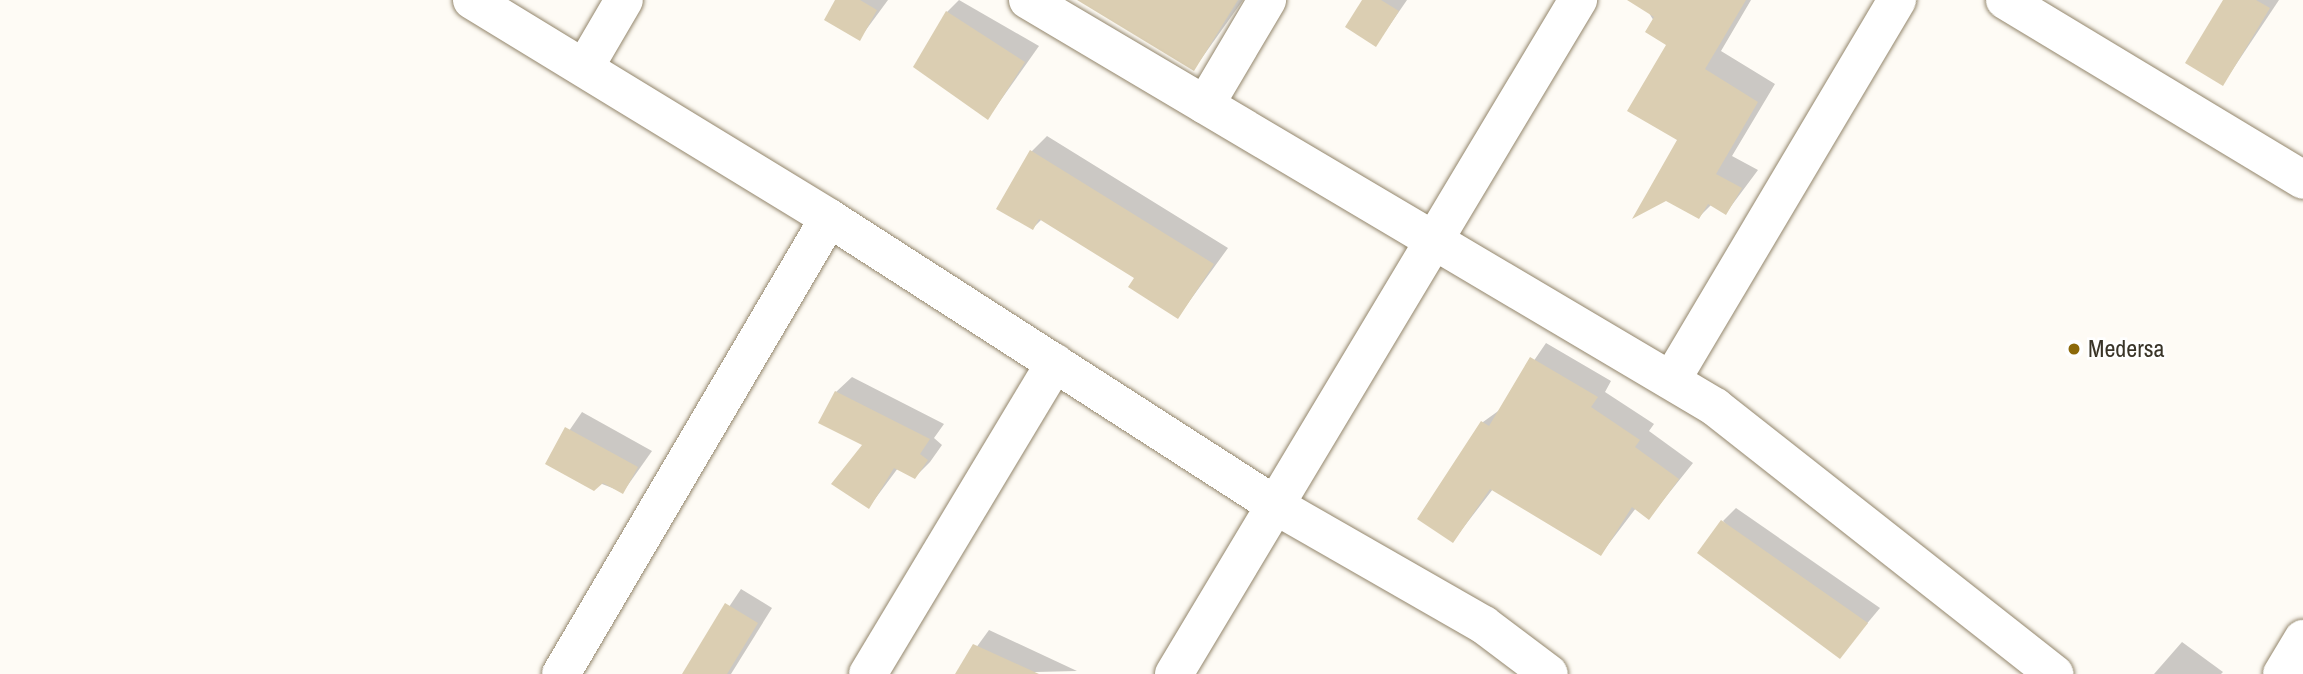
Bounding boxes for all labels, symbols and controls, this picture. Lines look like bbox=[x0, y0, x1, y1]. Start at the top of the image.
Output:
place label: Medersa bbox=[2088, 335, 2165, 363]
marker: Medersa bbox=[2066, 341, 2082, 357]

